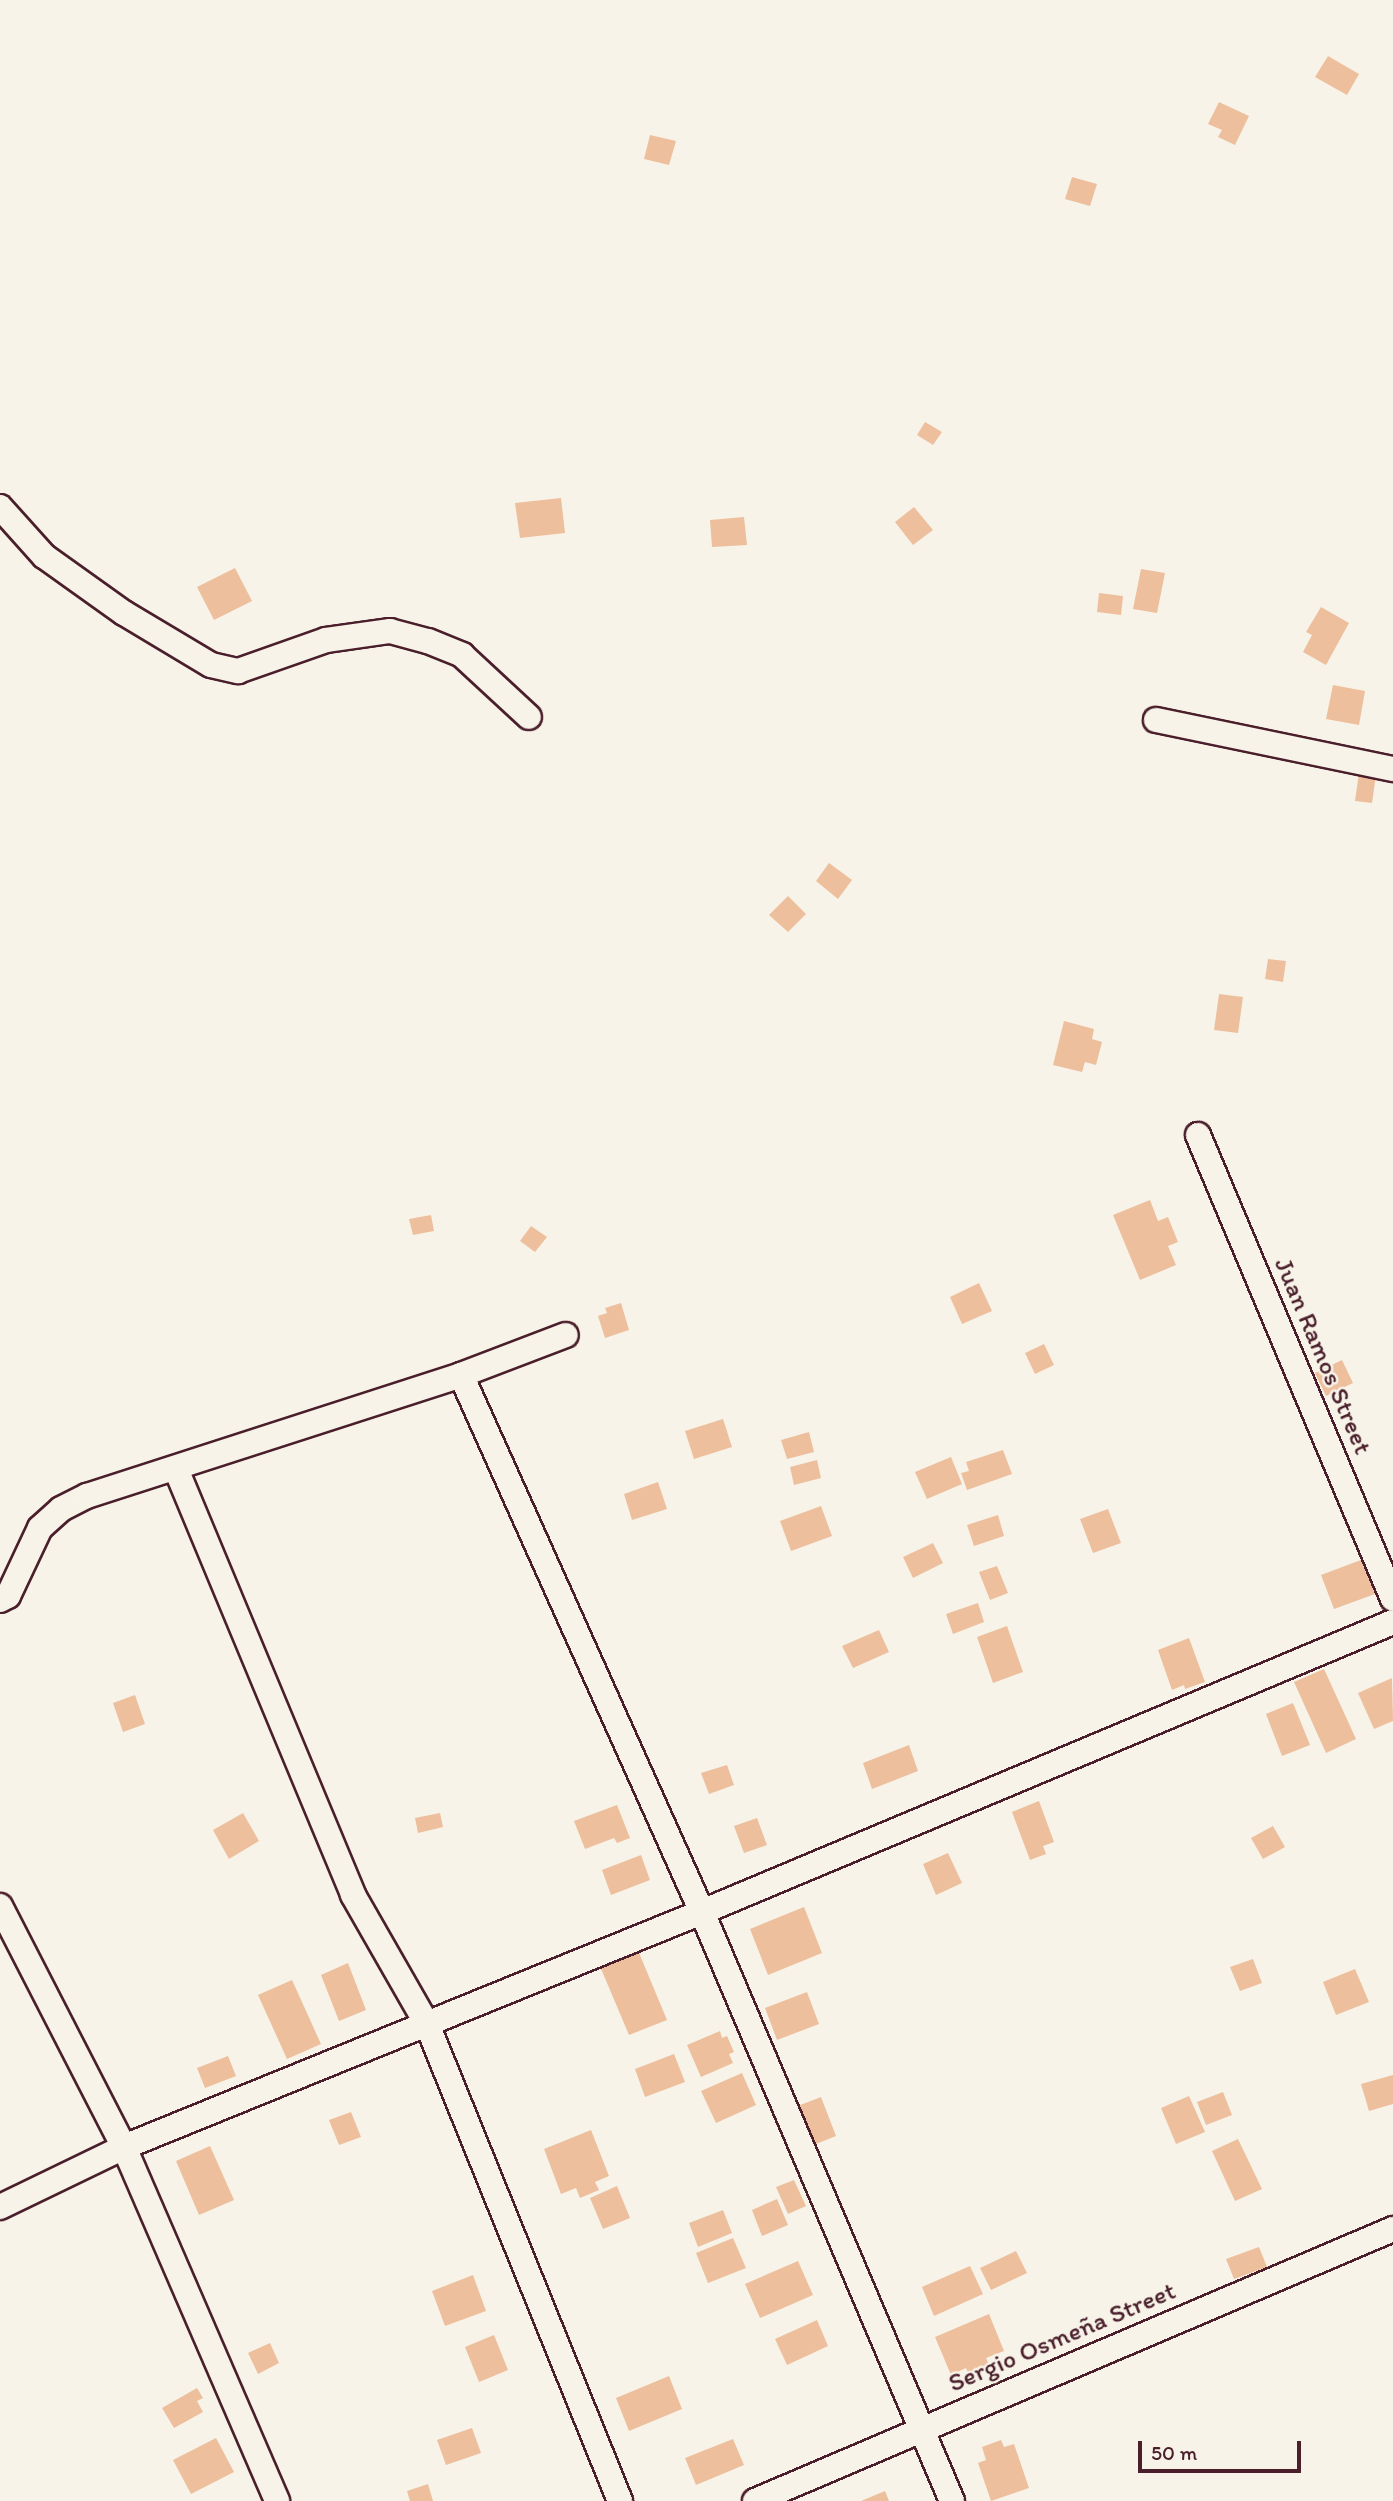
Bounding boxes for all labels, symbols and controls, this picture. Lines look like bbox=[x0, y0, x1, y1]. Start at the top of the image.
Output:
street label: Juan Ramos Street bbox=[1267, 1253, 1379, 1459]
street label: Sergio Osmeña Street bbox=[944, 2275, 1180, 2399]
scale bar bbox=[1141, 2428, 1304, 2472]
text: 50 m bbox=[1151, 2440, 1197, 2465]

